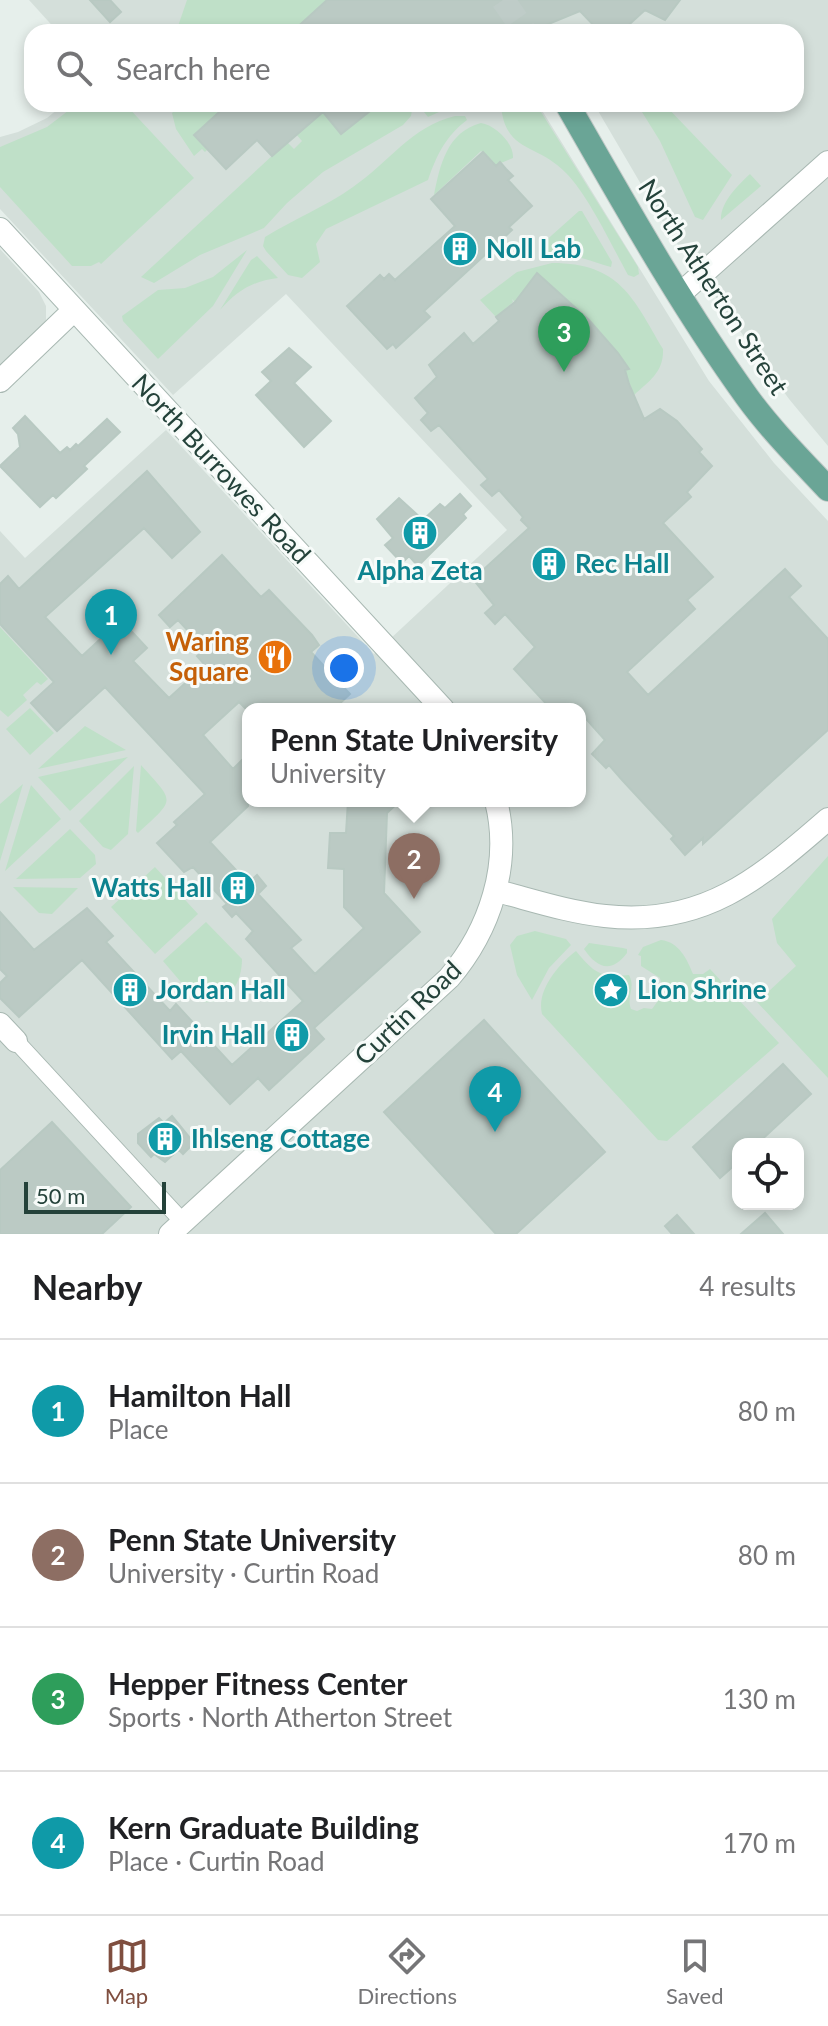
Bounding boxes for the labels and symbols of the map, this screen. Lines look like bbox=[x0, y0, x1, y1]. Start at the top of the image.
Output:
street label: North Atherton Street bbox=[632, 173, 796, 401]
building icon: Noll Lab bbox=[441, 230, 479, 268]
place label: Noll Lab bbox=[486, 232, 581, 264]
pin: 3 bbox=[538, 306, 590, 372]
street label: North Burrowes Road bbox=[126, 367, 318, 570]
building icon: Alpha Zeta bbox=[401, 514, 439, 552]
building icon: Rec Hall bbox=[530, 545, 568, 583]
place label: Rec Hall bbox=[575, 547, 669, 579]
place label: Alpha Zeta bbox=[356, 554, 483, 586]
pin: 1 bbox=[85, 589, 137, 655]
place label: Waring Square bbox=[165, 625, 249, 687]
restaurant icon: Waring Square bbox=[256, 638, 294, 676]
your location bbox=[324, 648, 364, 688]
pin: 2 bbox=[388, 833, 440, 899]
building icon: Watts Hall bbox=[219, 869, 257, 907]
place label: Watts Hall bbox=[91, 871, 212, 903]
street label: Curtin Road bbox=[347, 954, 467, 1071]
building icon: Jordan Hall bbox=[111, 971, 149, 1009]
place icon: Lion Shrine bbox=[592, 971, 630, 1009]
place label: Jordan Hall bbox=[156, 973, 286, 1005]
place label: Lion Shrine bbox=[637, 973, 767, 1005]
building icon: Irvin Hall bbox=[273, 1016, 311, 1054]
place label: Irvin Hall bbox=[162, 1018, 266, 1050]
pin: 4 bbox=[469, 1066, 521, 1132]
building icon: Ihlseng Cottage bbox=[146, 1120, 184, 1158]
place label: Ihlseng Cottage bbox=[191, 1122, 370, 1154]
scale bar bbox=[24, 1178, 166, 1214]

